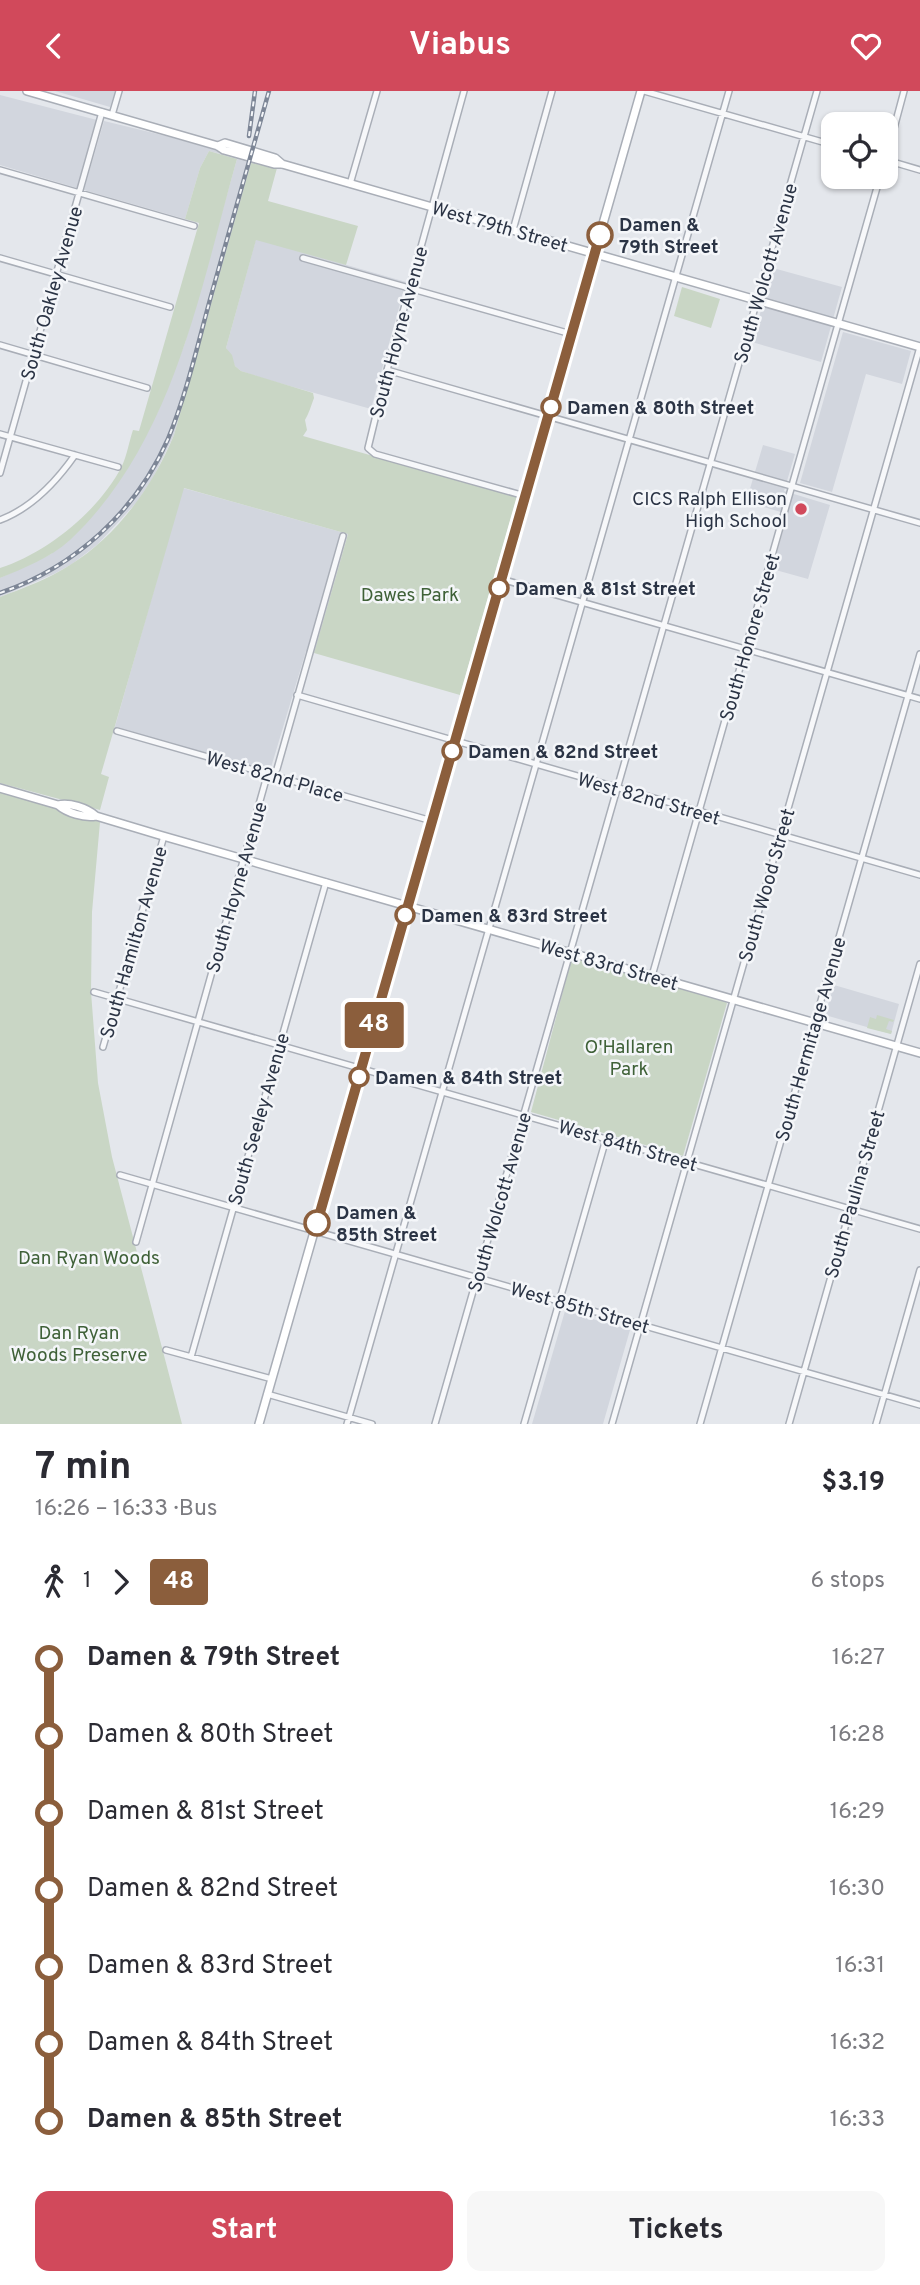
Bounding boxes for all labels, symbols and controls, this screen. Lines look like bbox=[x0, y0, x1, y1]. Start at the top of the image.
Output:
text: Viabus bbox=[409, 26, 511, 66]
icon: back bbox=[35, 27, 73, 65]
icon: heart bbox=[847, 27, 885, 65]
map controls bbox=[821, 112, 898, 189]
button: locate bbox=[821, 112, 898, 189]
street label: South Wolcott Avenue bbox=[730, 181, 804, 366]
street label: West 79th Street bbox=[428, 197, 570, 259]
street label: South Oakley Avenue bbox=[17, 204, 89, 383]
place label: Damen & 79th Street bbox=[619, 214, 718, 260]
marker: Damen & 79th Street bbox=[587, 222, 613, 248]
street label: South Hoyne Avenue bbox=[365, 244, 434, 421]
marker: Damen & 80th Street bbox=[541, 397, 561, 417]
place label: Damen & 80th Street bbox=[567, 397, 754, 421]
place label: CICS Ralph Ellison High School bbox=[632, 488, 787, 534]
marker: CICS Ralph Ellison High School bbox=[793, 501, 809, 517]
street label: South Honore Street bbox=[715, 551, 786, 724]
marker: Damen & 81st Street bbox=[489, 578, 509, 598]
place label: Damen & 81st Street bbox=[515, 578, 696, 602]
park label: Dawes Park bbox=[361, 584, 459, 608]
marker: Damen & 82nd Street bbox=[442, 741, 462, 761]
place label: Damen & 82nd Street bbox=[468, 741, 658, 765]
street label: West 82nd Place bbox=[203, 747, 346, 809]
street label: West 82nd Street bbox=[574, 768, 723, 832]
street label: South Hoyne Avenue bbox=[202, 799, 274, 976]
street label: South Wood Street bbox=[735, 806, 801, 965]
street label: South Hamilton Avenue bbox=[96, 844, 174, 1041]
marker: Damen & 83rd Street bbox=[395, 905, 415, 925]
place label: Damen & 83rd Street bbox=[421, 905, 607, 929]
street label: West 83rd Street bbox=[536, 935, 681, 997]
street label: South Hermitage Avenue bbox=[771, 935, 853, 1145]
line badge: 48 bbox=[342, 1002, 406, 1048]
text: 48 bbox=[359, 1010, 389, 1040]
street label: South Seeley Avenue bbox=[224, 1031, 296, 1209]
park label: O'Hallaren Park bbox=[585, 1036, 673, 1082]
marker: Damen & 84th Street bbox=[349, 1067, 369, 1087]
place label: Damen & 84th Street bbox=[375, 1067, 562, 1091]
street label: South Paulina Street bbox=[820, 1108, 891, 1281]
street label: South Wolcott Avenue bbox=[464, 1110, 538, 1295]
street label: West 84th Street bbox=[555, 1116, 700, 1178]
place label: Damen & 85th Street bbox=[336, 1202, 437, 1248]
marker: Damen & 85th Street bbox=[304, 1210, 330, 1236]
park label: Dan Ryan Woods bbox=[18, 1247, 160, 1271]
street label: West 85th Street bbox=[507, 1278, 652, 1340]
park label: Dan Ryan Woods Preserve bbox=[11, 1322, 147, 1368]
text: 7 min bbox=[35, 1444, 132, 1493]
text: $3.19 bbox=[822, 1467, 885, 1500]
text: 16:26 – 16:33 · Bus bbox=[35, 1495, 218, 1524]
icon: walk bbox=[35, 1563, 73, 1601]
icon: forward bbox=[102, 1563, 140, 1601]
text: 1 bbox=[83, 1567, 92, 1596]
text: 48 bbox=[164, 1567, 194, 1597]
text: 6 stops bbox=[811, 1567, 885, 1596]
text: Damen & 79th Street bbox=[87, 1642, 340, 1675]
text: 16:27 bbox=[832, 1644, 885, 1673]
text: Damen & 80th Street bbox=[87, 1719, 333, 1752]
text: 16:28 bbox=[829, 1721, 885, 1750]
text: Damen & 81st Street bbox=[87, 1796, 324, 1829]
text: 16:29 bbox=[830, 1798, 885, 1827]
text: Damen & 82nd Street bbox=[87, 1873, 338, 1906]
text: 16:30 bbox=[829, 1875, 885, 1904]
text: Damen & 83rd Street bbox=[87, 1950, 333, 1983]
text: 16:31 bbox=[835, 1952, 885, 1981]
text: Damen & 84th Street bbox=[87, 2027, 333, 2060]
text: 16:32 bbox=[830, 2029, 885, 2058]
text: Damen & 85th Street bbox=[87, 2104, 342, 2137]
text: 16:33 bbox=[830, 2106, 885, 2135]
button: Start bbox=[35, 2191, 453, 2271]
button: Tickets bbox=[467, 2191, 885, 2271]

